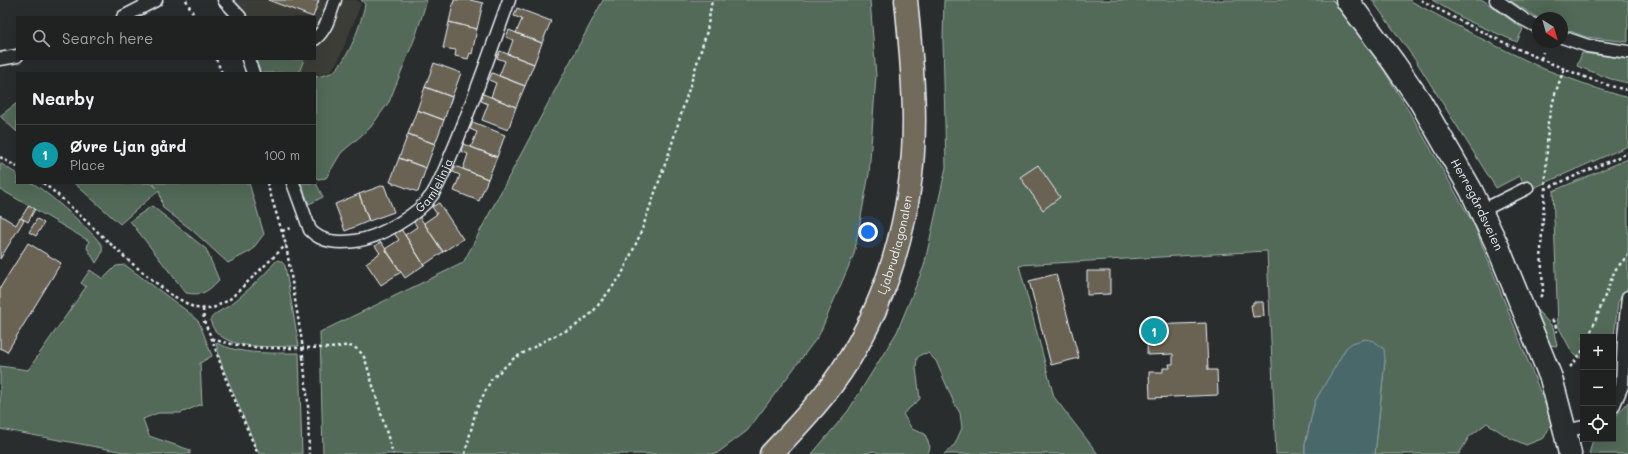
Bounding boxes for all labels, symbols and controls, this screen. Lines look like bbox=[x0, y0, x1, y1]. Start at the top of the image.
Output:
north arrow bbox=[1532, 12, 1568, 48]
search box bbox=[16, 16, 316, 60]
icon: search bbox=[30, 27, 52, 49]
text: Search here bbox=[62, 28, 153, 48]
text: Nearby bbox=[32, 87, 94, 109]
text: Øvre Ljan gård bbox=[70, 136, 186, 156]
text: 1 bbox=[42, 146, 48, 163]
text: 100 m bbox=[264, 146, 300, 163]
street label: Herregårdsveien bbox=[1448, 155, 1508, 253]
text: Place bbox=[70, 156, 105, 173]
street label: Gamlelinja bbox=[411, 156, 456, 216]
street label: Ljabrudiagonalen bbox=[873, 194, 915, 297]
your location bbox=[858, 222, 878, 242]
pin: 1 bbox=[1141, 316, 1167, 346]
map controls bbox=[1580, 334, 1616, 442]
button: + bbox=[1580, 334, 1616, 370]
button: − bbox=[1580, 370, 1616, 406]
button: locate bbox=[1580, 406, 1616, 442]

